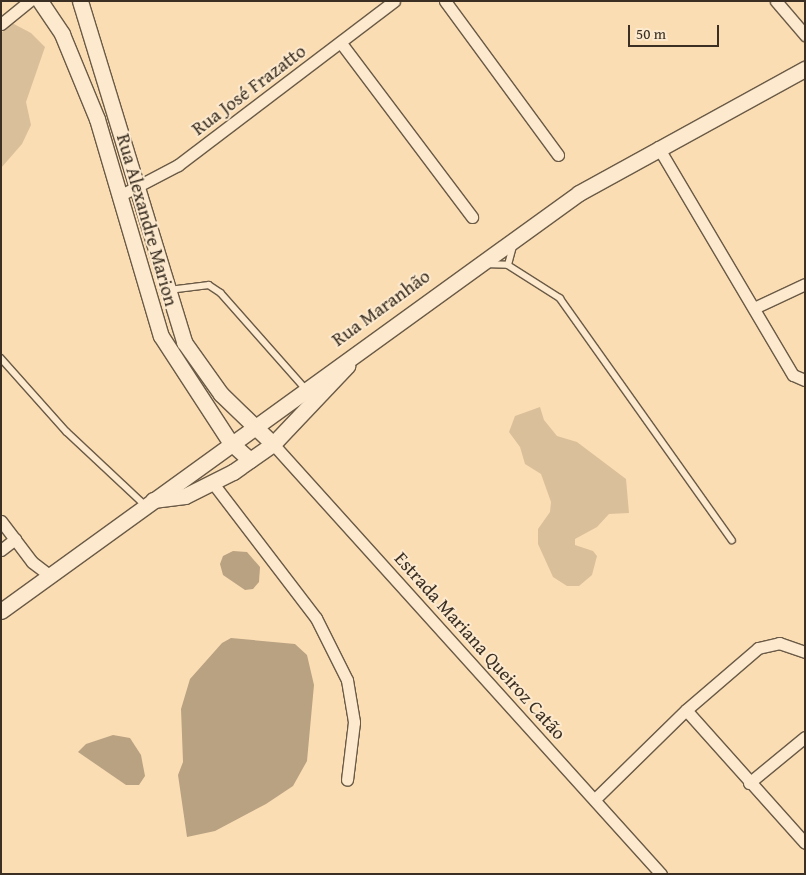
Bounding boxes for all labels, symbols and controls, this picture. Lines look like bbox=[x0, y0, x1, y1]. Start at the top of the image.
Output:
scale bar bbox=[631, 15, 722, 47]
text: 50 m bbox=[636, 23, 666, 44]
street label: Rua José Frazatto bbox=[187, 40, 311, 140]
street label: Rua Alexandre Marion bbox=[112, 131, 182, 309]
street label: Rua Maranhão bbox=[328, 265, 434, 351]
street label: Estrada Mariana Queiroz Catão bbox=[390, 547, 570, 745]

